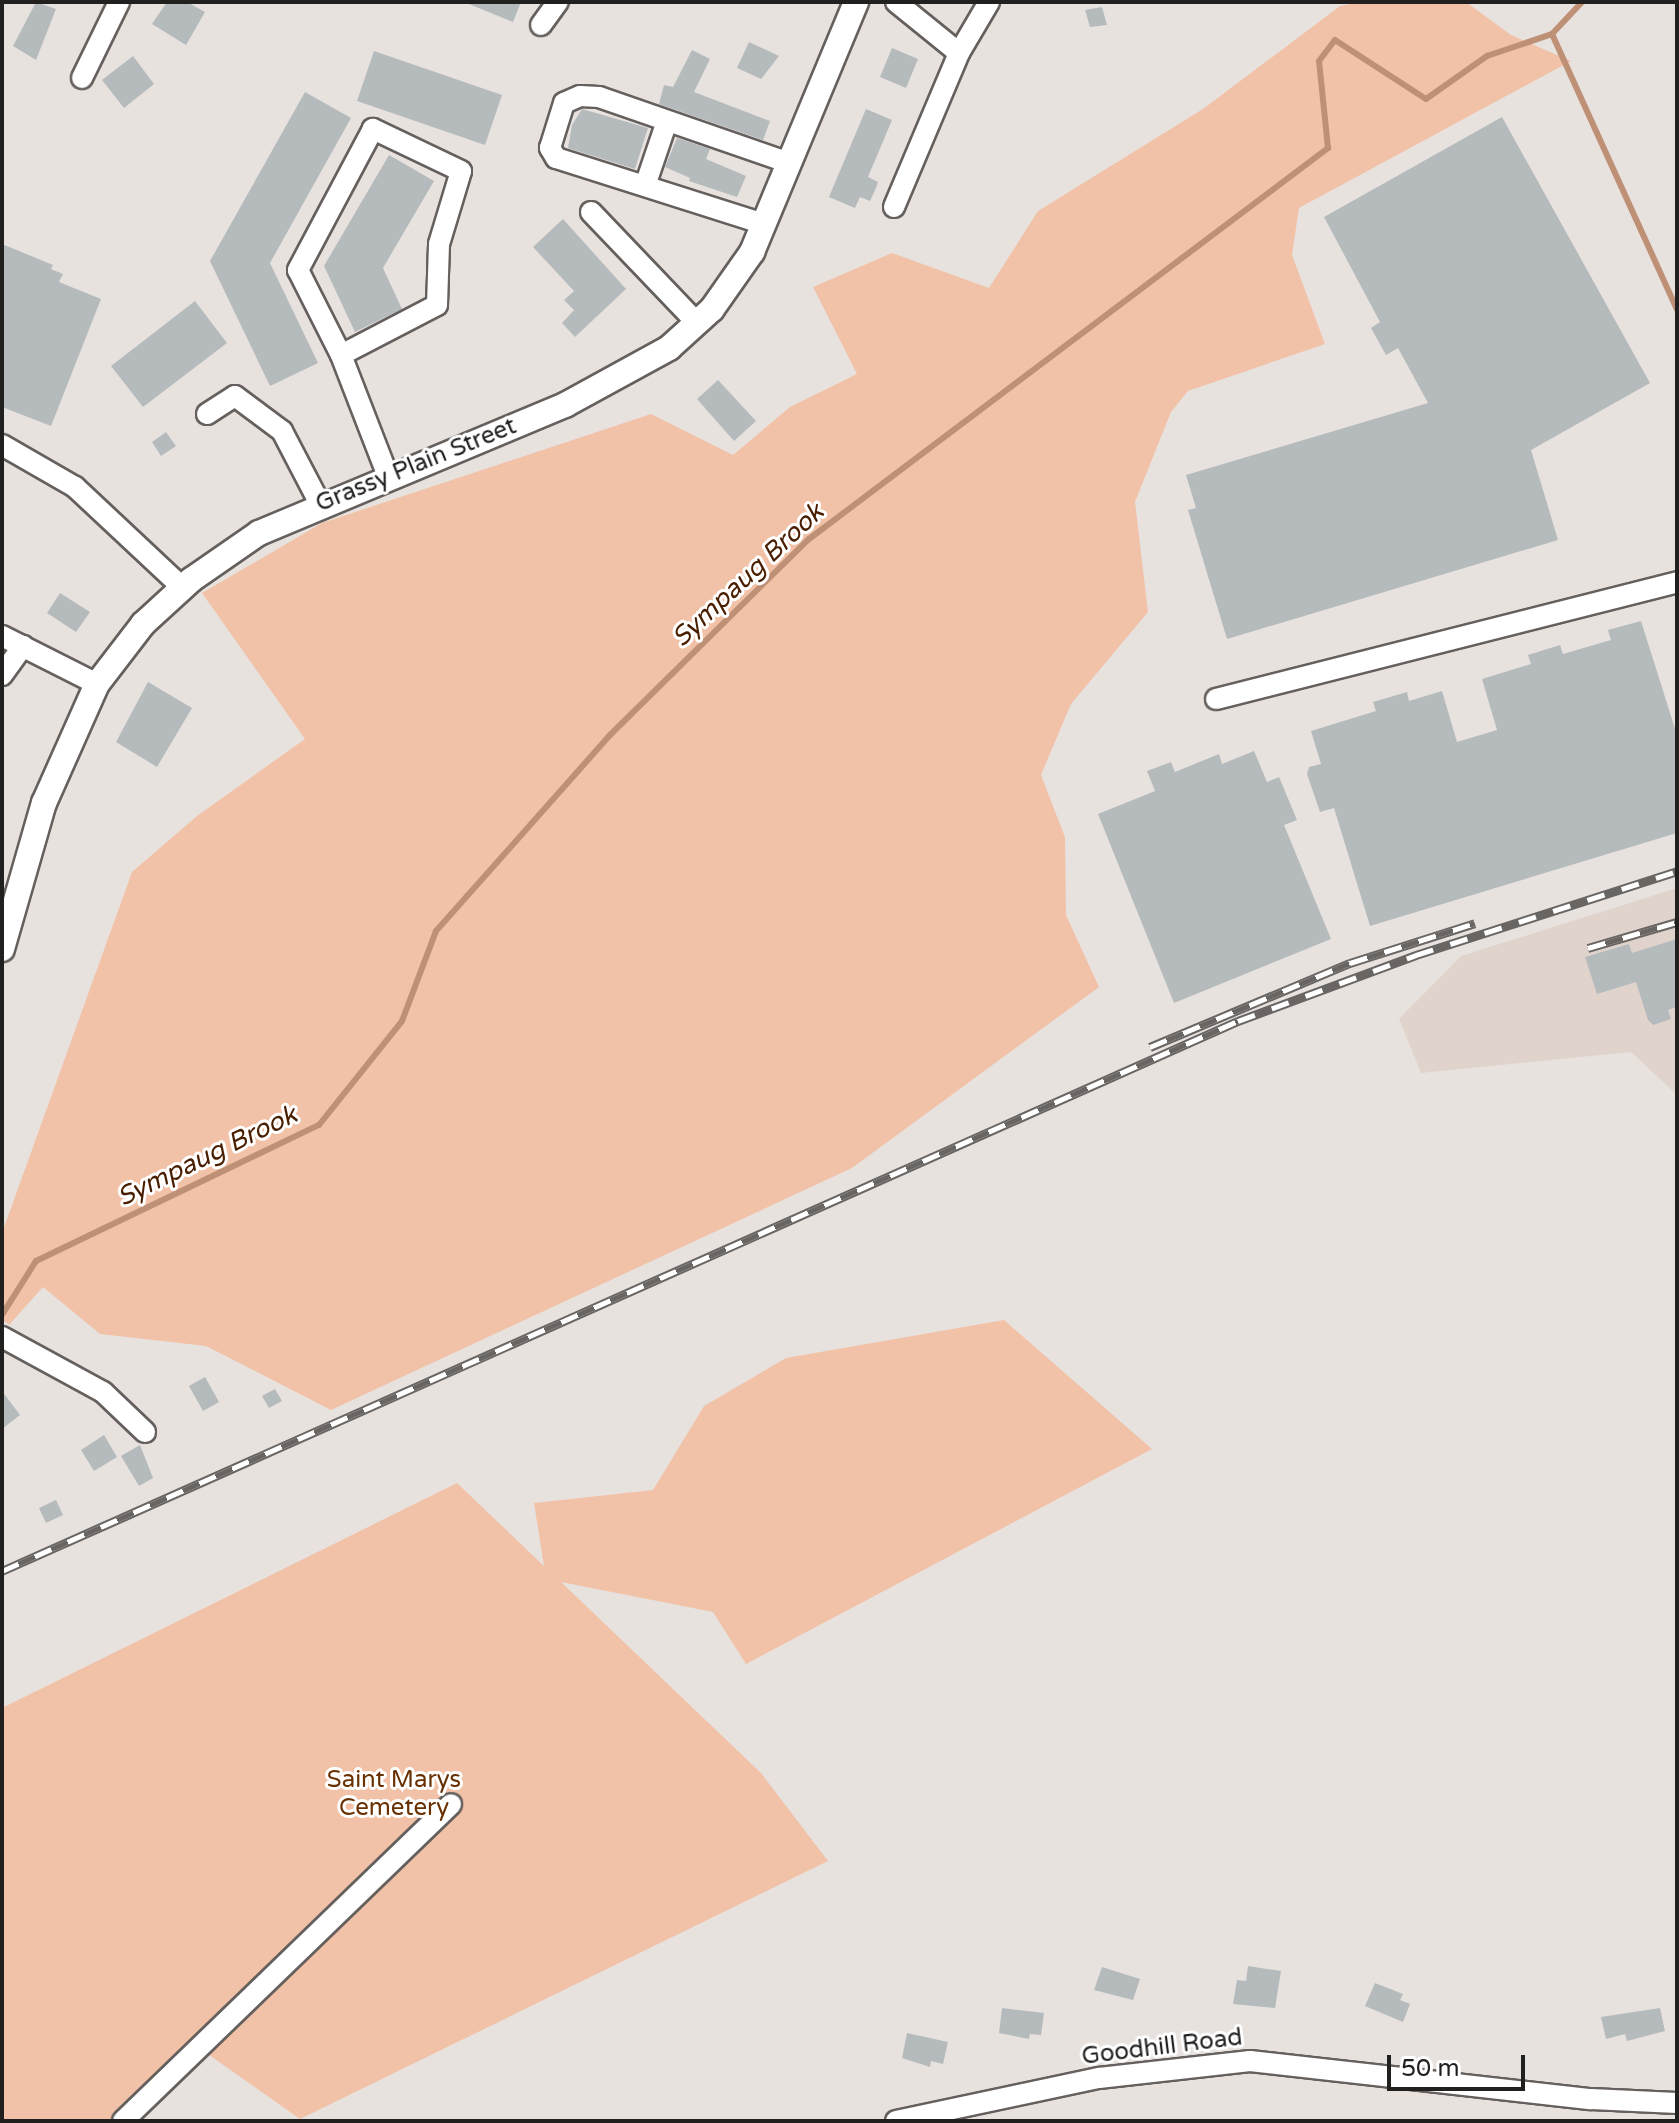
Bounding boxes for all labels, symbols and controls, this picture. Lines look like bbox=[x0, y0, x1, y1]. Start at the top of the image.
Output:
street label: Grassy Plain Street bbox=[311, 412, 521, 518]
water label: Sympaug Brook bbox=[666, 497, 830, 653]
water label: Sympaug Brook bbox=[112, 1099, 302, 1213]
park label: Saint Marys Cemetery bbox=[327, 1766, 461, 1822]
street label: Goodhill Road bbox=[1080, 2023, 1244, 2071]
scale bar bbox=[1391, 2039, 1529, 2089]
text: 50 m bbox=[1401, 2054, 1459, 2083]

